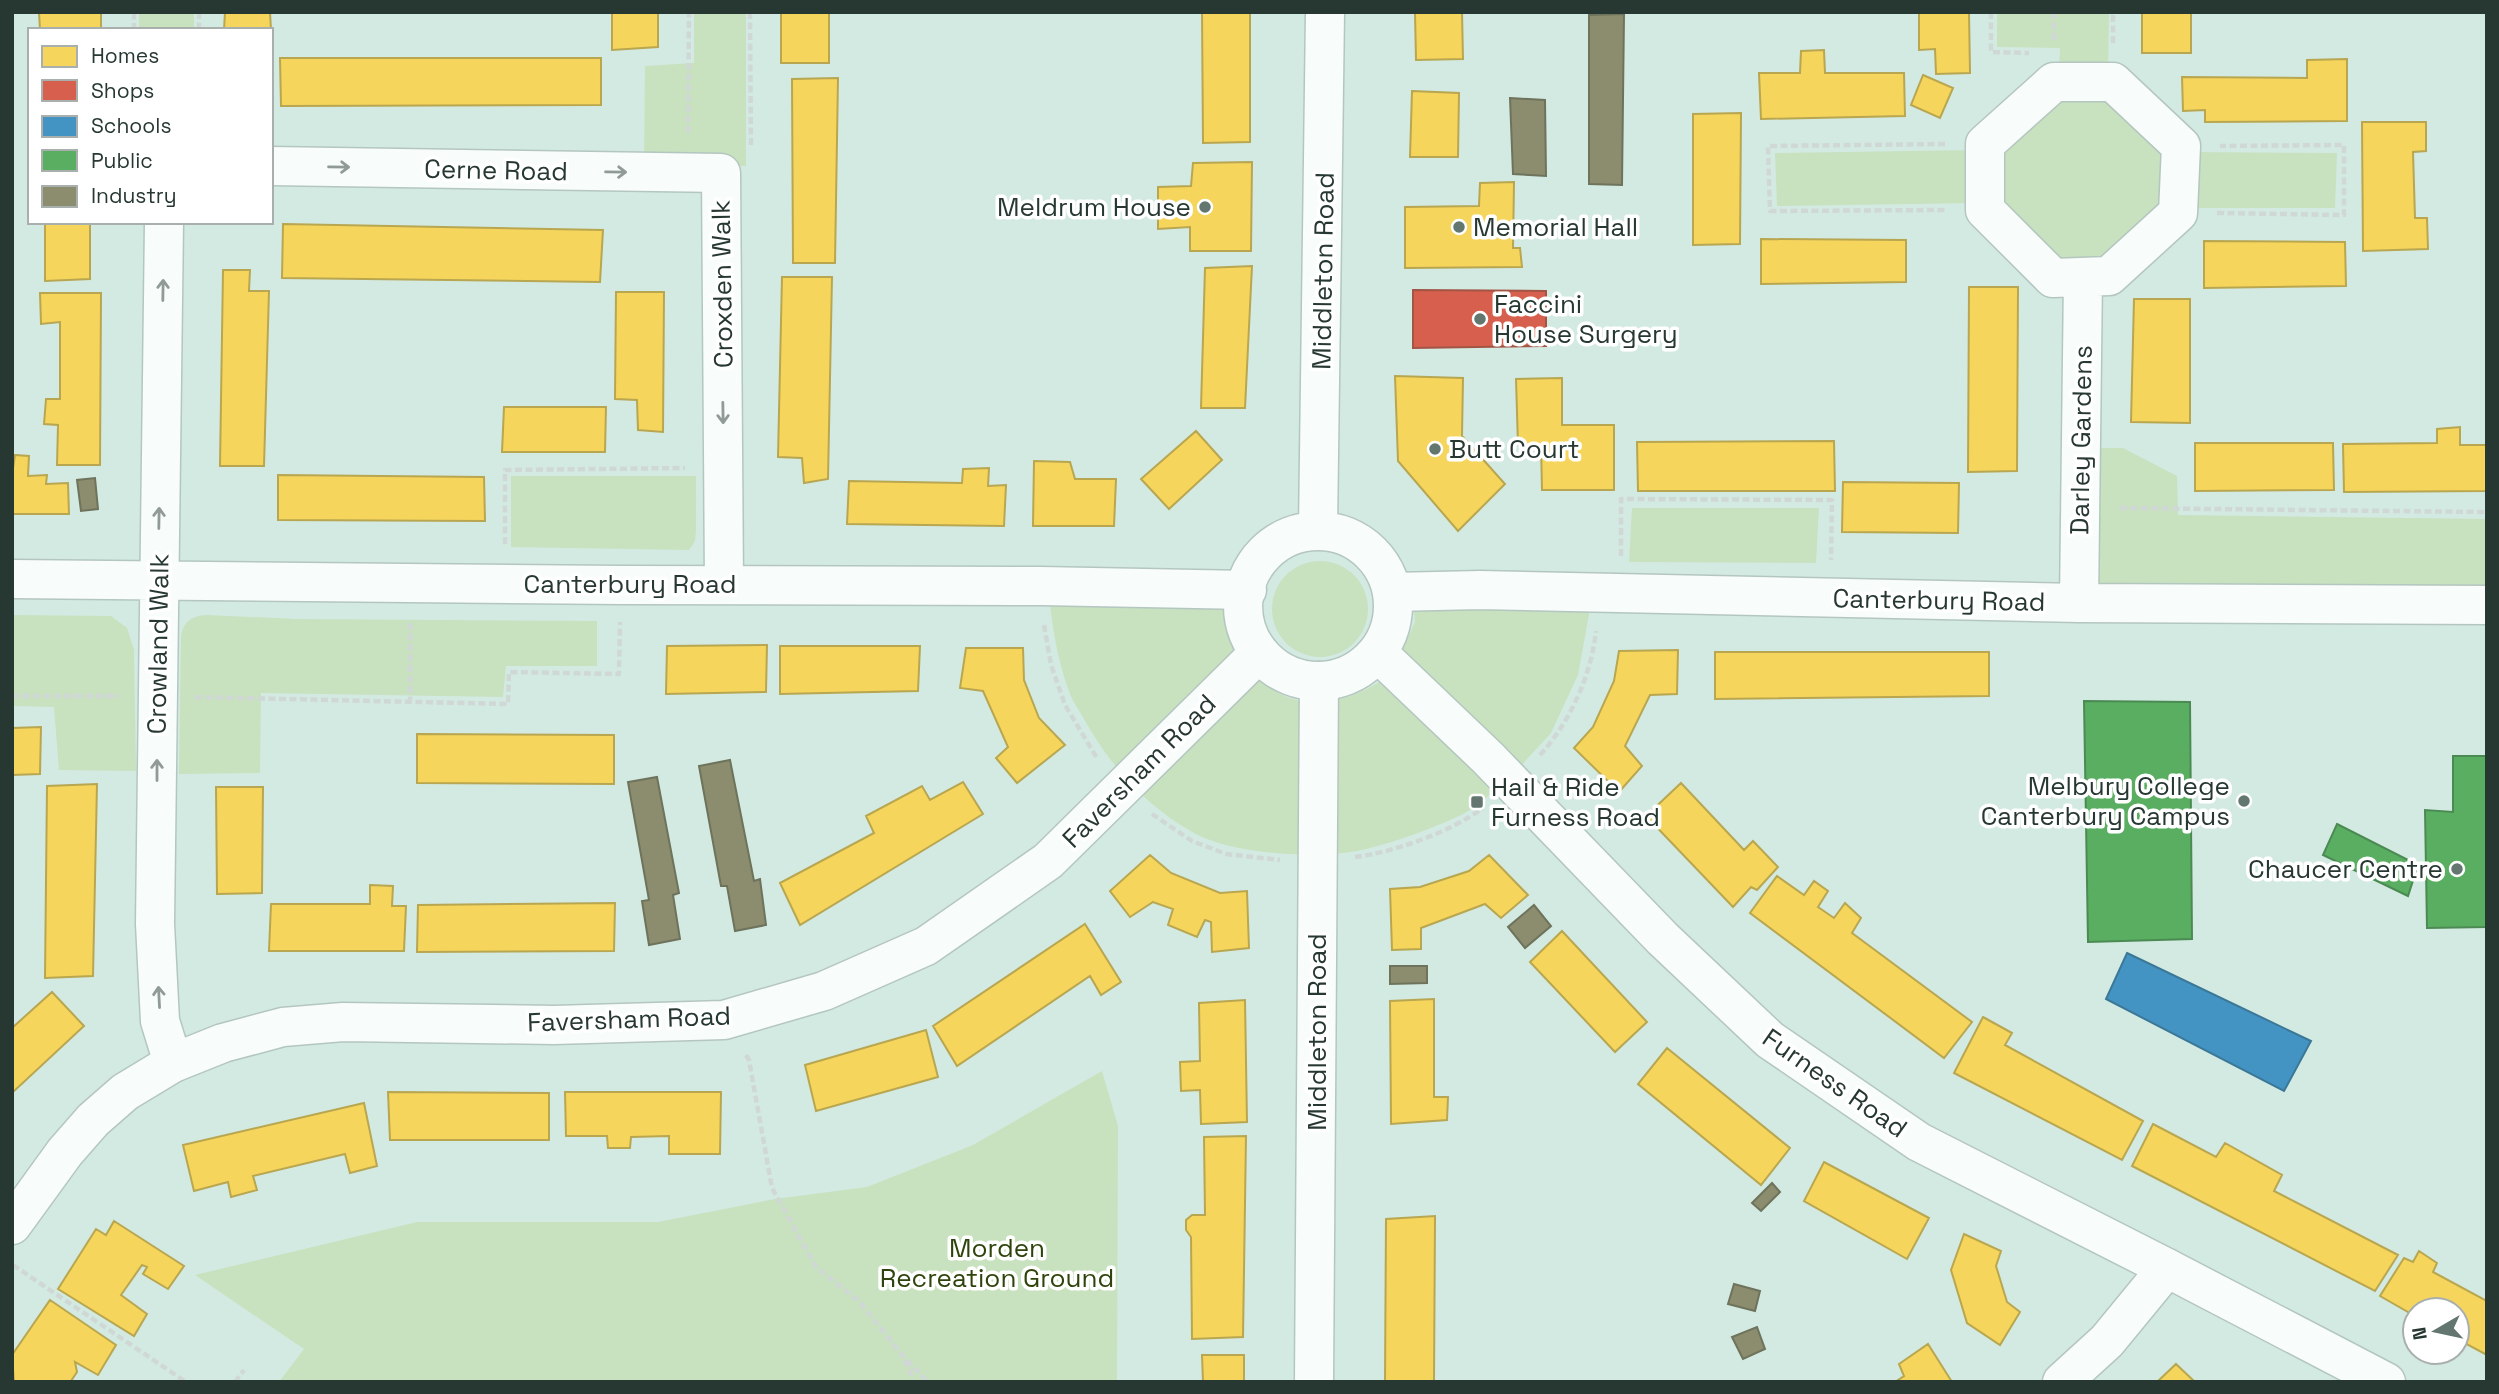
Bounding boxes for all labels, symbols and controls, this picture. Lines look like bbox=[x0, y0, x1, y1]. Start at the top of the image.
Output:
legend bbox=[28, 28, 273, 224]
text: Homes bbox=[91, 42, 159, 69]
text: Shops bbox=[91, 77, 154, 104]
text: Schools bbox=[91, 112, 171, 139]
text: Public bbox=[91, 147, 153, 174]
street label: Cerne Road bbox=[424, 152, 568, 188]
one-way arrow bbox=[328, 160, 351, 174]
one-way arrow bbox=[604, 165, 627, 178]
street label: Middleton Road bbox=[1304, 172, 1342, 370]
text: Industry bbox=[91, 182, 177, 209]
place label: Meldrum House bbox=[997, 190, 1191, 224]
marker: Meldrum House bbox=[1197, 199, 1213, 215]
street label: Croxden Walk bbox=[704, 200, 740, 368]
place label: Memorial Hall bbox=[1473, 210, 1638, 244]
marker: Memorial Hall bbox=[1451, 219, 1467, 235]
one-way arrow bbox=[156, 279, 169, 302]
place label: Faccini House Surgery bbox=[1494, 287, 1678, 351]
marker: Faccini House Surgery bbox=[1472, 311, 1488, 327]
street label: Darley Gardens bbox=[2062, 345, 2100, 535]
one-way arrow bbox=[716, 401, 730, 424]
place label: Butt Court bbox=[1449, 432, 1580, 466]
marker: Butt Court bbox=[1427, 441, 1443, 457]
one-way arrow bbox=[153, 506, 166, 529]
street label: Crowland Walk bbox=[139, 553, 177, 735]
street label: Canterbury Road bbox=[524, 567, 736, 601]
street label: Canterbury Road bbox=[1832, 581, 2046, 619]
street label: Faversham Road bbox=[1055, 687, 1223, 855]
one-way arrow bbox=[150, 758, 164, 781]
place label: Melbury College Canterbury Campus bbox=[1981, 769, 2230, 833]
place label: Hail & Ride Furness Road bbox=[1491, 770, 1660, 834]
marker: Melbury College Canterbury Campus bbox=[2236, 793, 2252, 809]
marker: Hail & Ride Furness Road bbox=[1469, 794, 1485, 810]
place label: Chaucer Centre bbox=[2248, 852, 2443, 886]
marker: Chaucer Centre bbox=[2449, 861, 2465, 877]
street label: Middleton Road bbox=[1300, 933, 1334, 1131]
one-way arrow bbox=[152, 986, 165, 1009]
street label: Faversham Road bbox=[526, 998, 732, 1040]
street label: Furness Road bbox=[1756, 1021, 1914, 1145]
park label: Morden Recreation Ground bbox=[880, 1231, 1114, 1295]
north arrow bbox=[2401, 1296, 2471, 1366]
text: N bbox=[2406, 1325, 2433, 1342]

